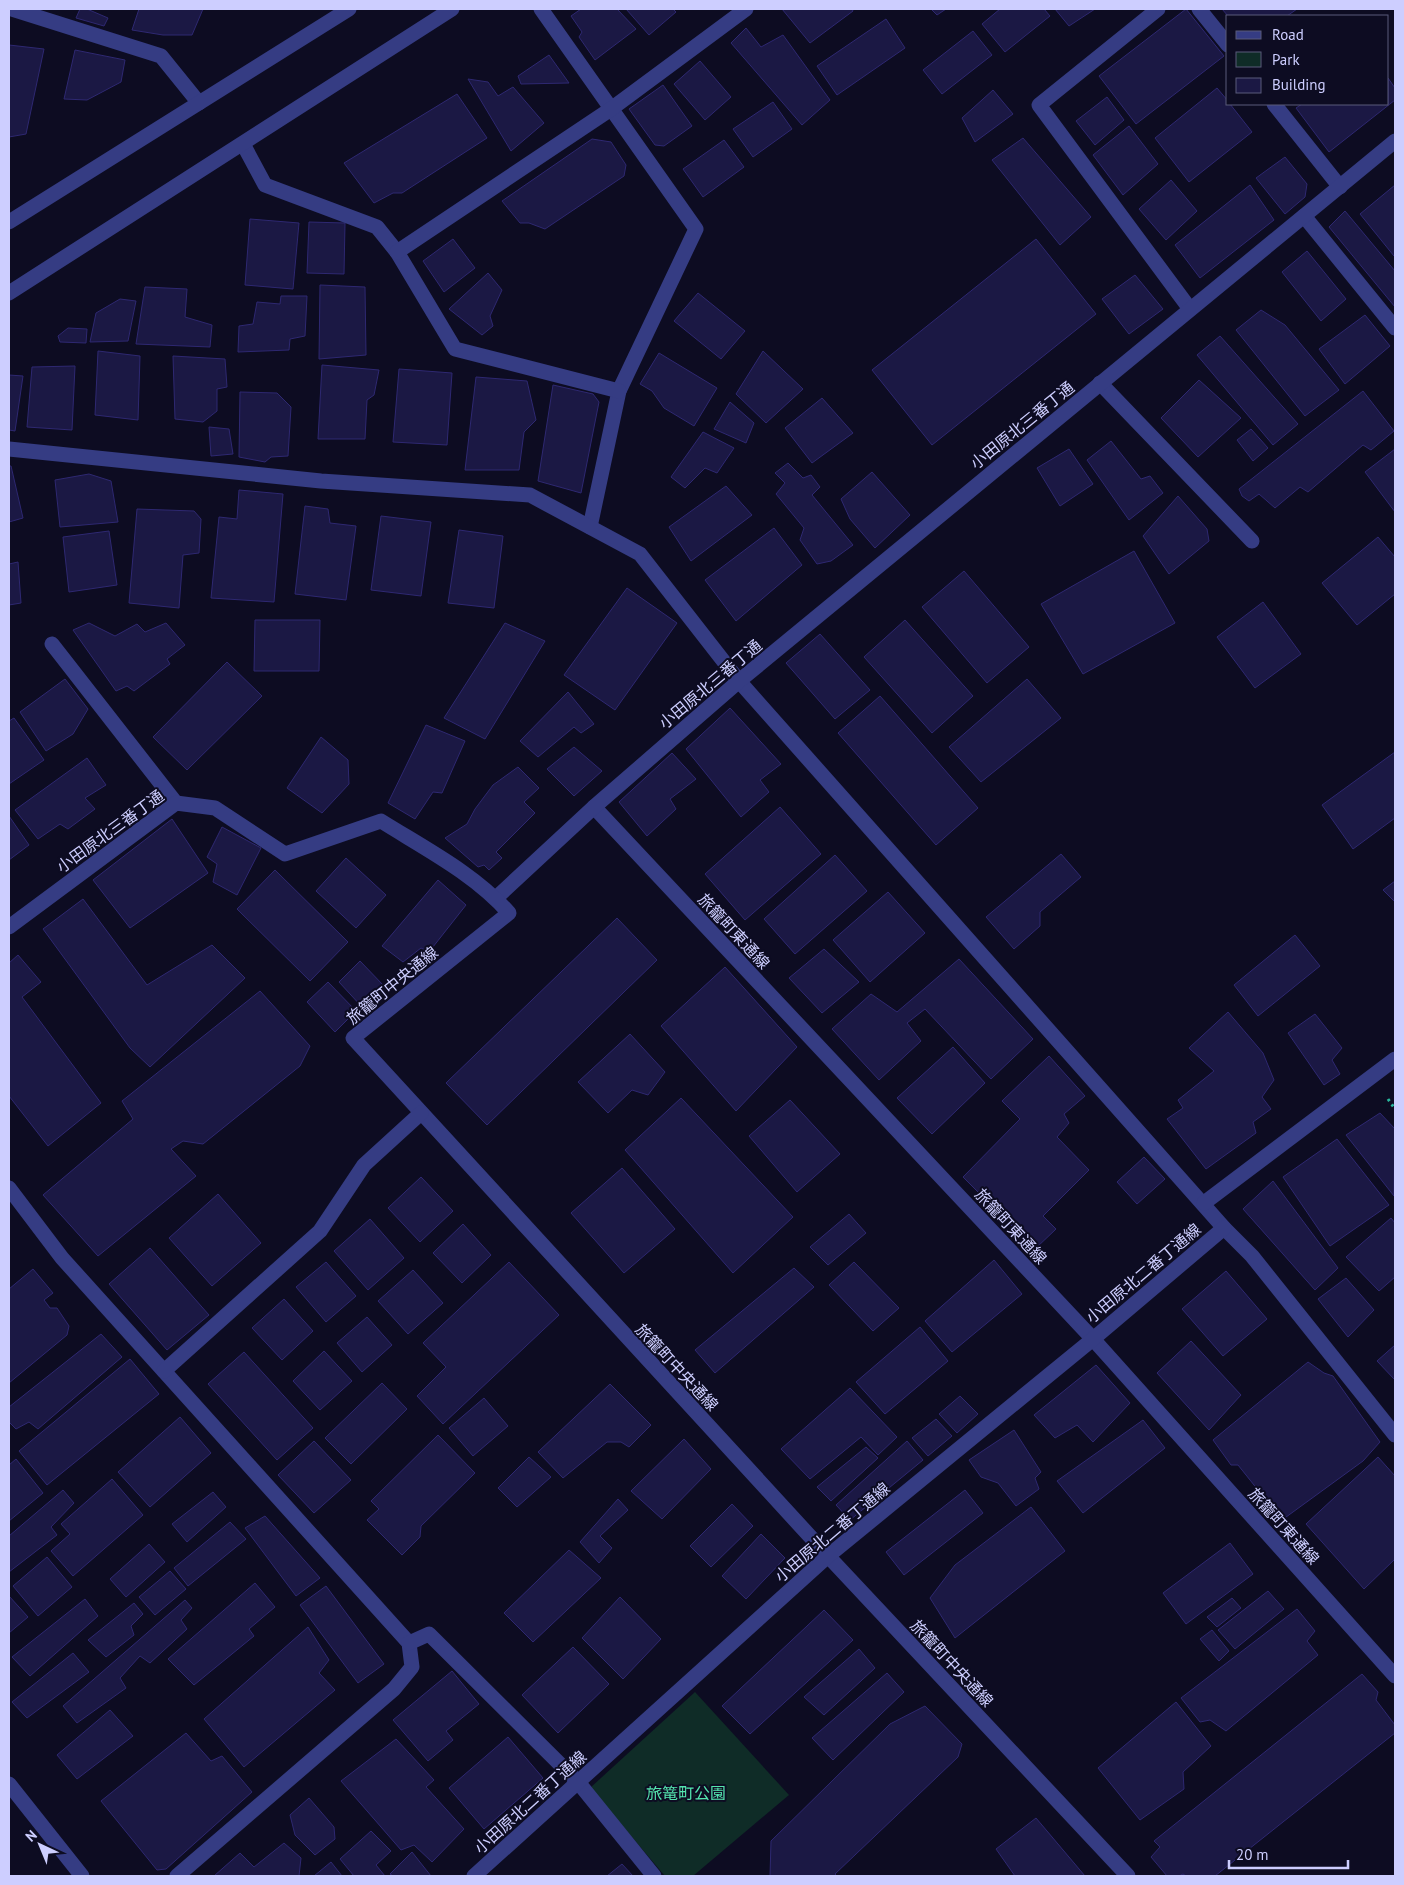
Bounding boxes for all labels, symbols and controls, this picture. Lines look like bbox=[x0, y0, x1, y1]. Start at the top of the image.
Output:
legend bbox=[1226, 15, 1389, 105]
text: Road bbox=[1272, 25, 1304, 44]
text: Park bbox=[1272, 50, 1300, 69]
text: Building bbox=[1272, 75, 1326, 94]
street label: 小田原北三番丁通 bbox=[966, 377, 1078, 473]
street label: 小田原北三番丁通 bbox=[655, 635, 765, 733]
street label: 小田原北三番丁通 bbox=[52, 785, 168, 877]
street label: 旅籠町東通線 bbox=[694, 889, 774, 973]
street label: 旅籠町中央通線 bbox=[342, 942, 442, 1028]
street label: 旅籠町東通線 bbox=[971, 1184, 1051, 1268]
street label: 小田原北二番丁通線 bbox=[1081, 1219, 1205, 1327]
street label: 旅籠町中央通線 bbox=[631, 1319, 723, 1415]
street label: 小田原北二番丁通線 bbox=[770, 1478, 894, 1586]
street label: 旅籠町東通線 bbox=[1244, 1484, 1324, 1568]
street label: 旅籠町中央通線 bbox=[906, 1615, 998, 1711]
street label: 小田原北二番丁通線 bbox=[470, 1746, 590, 1858]
park label: 旅篭町公園 bbox=[646, 1783, 726, 1803]
north arrow bbox=[15, 1820, 65, 1870]
text: N bbox=[21, 1826, 41, 1845]
scale bar bbox=[1229, 1838, 1348, 1870]
text: 20 m bbox=[1236, 1845, 1269, 1864]

